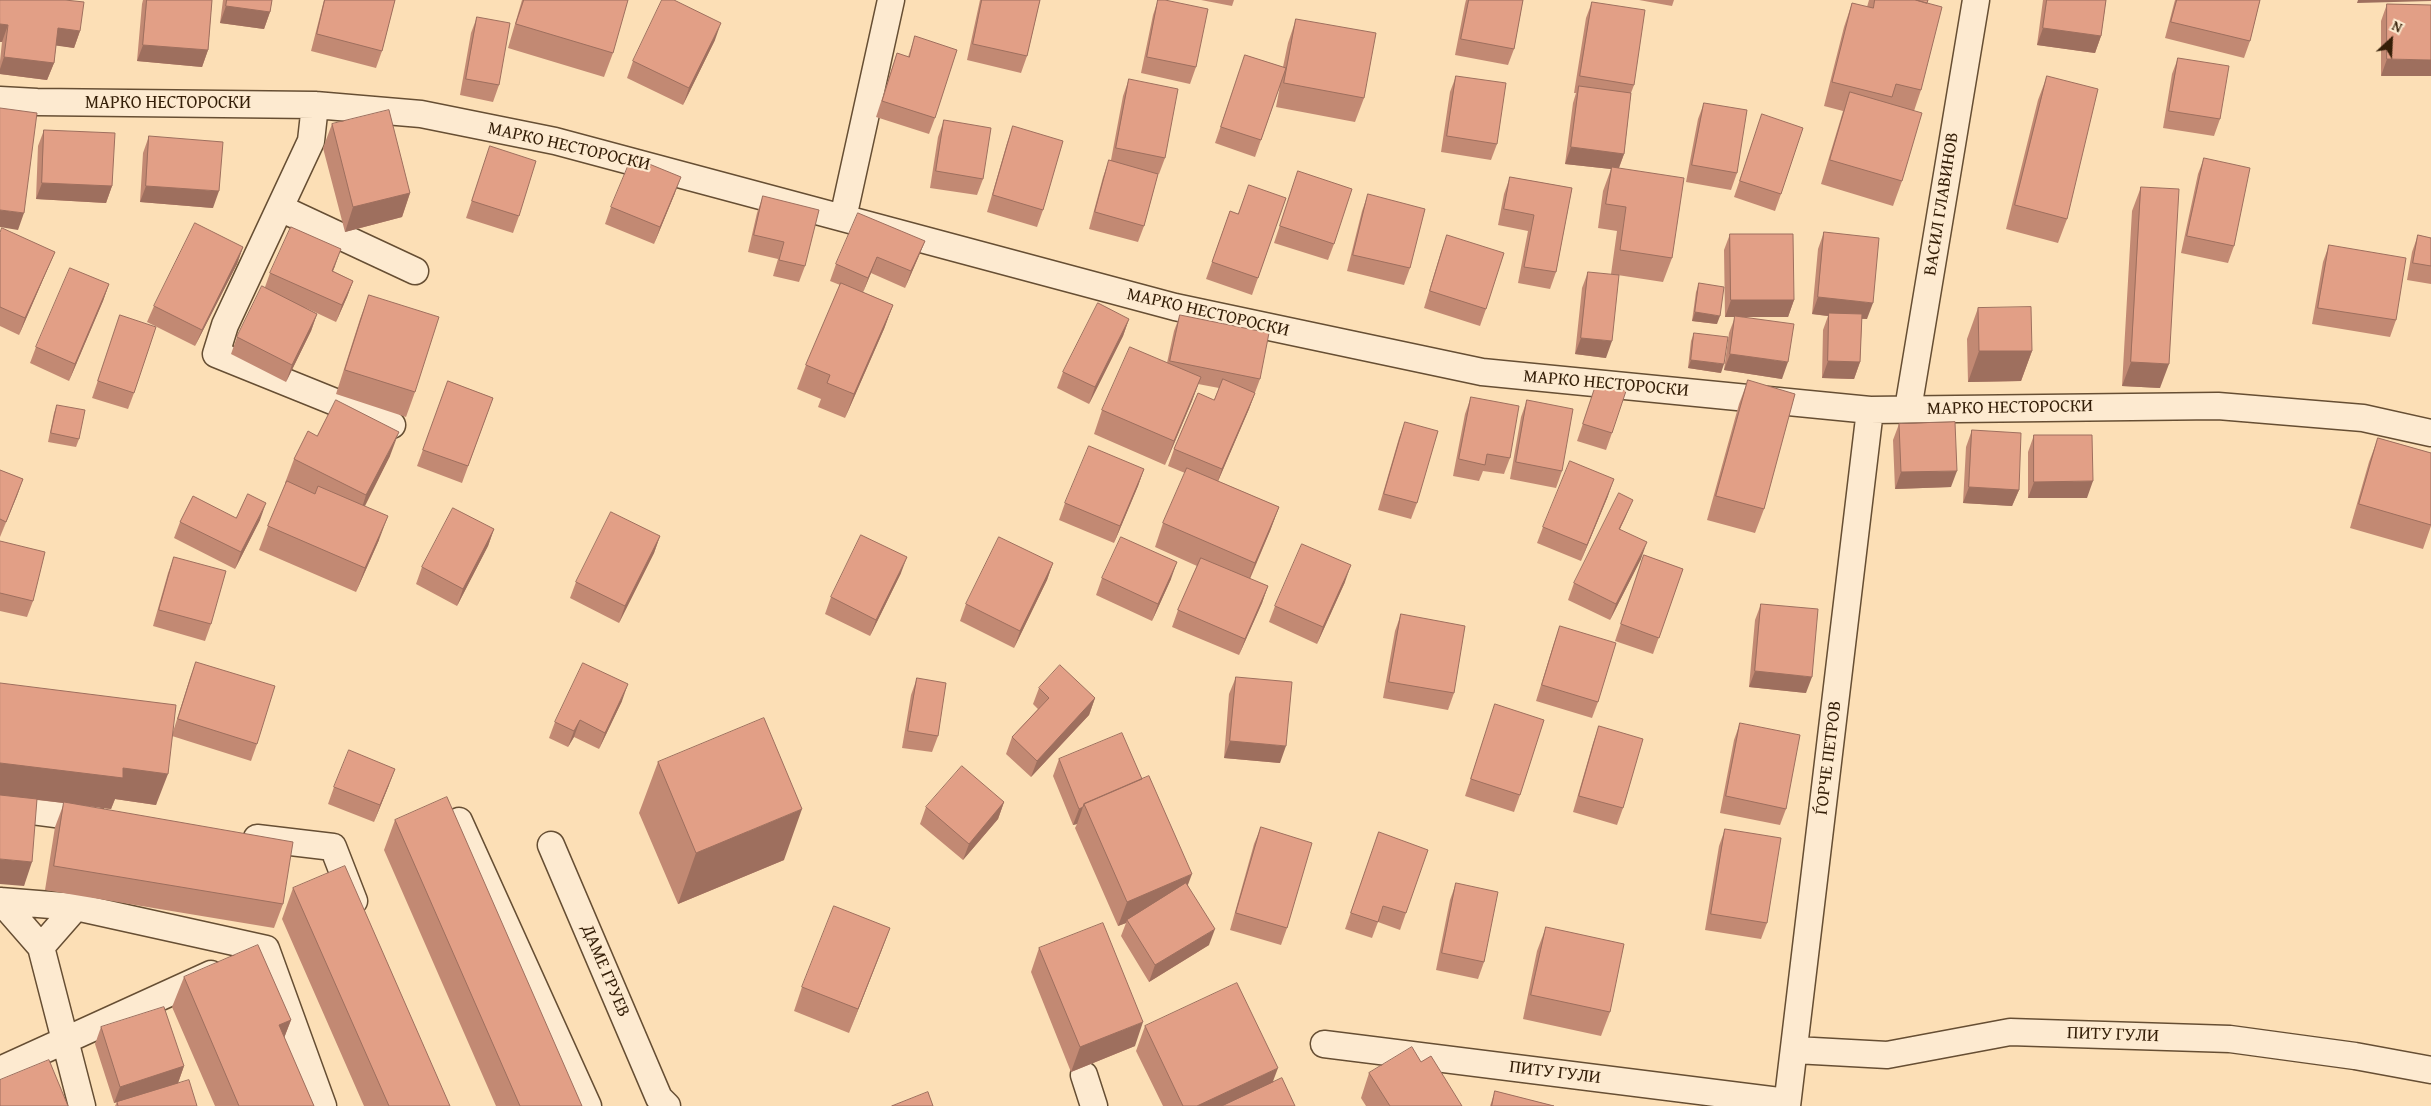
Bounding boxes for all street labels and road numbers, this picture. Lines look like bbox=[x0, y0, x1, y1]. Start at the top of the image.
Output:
street label: МАРКО НЕСТОРОСКИ bbox=[85, 92, 251, 114]
street label: МАРКО НЕСТОРОСКИ bbox=[486, 118, 652, 176]
street label: ВАСИЛ ГЛАВИНОВ bbox=[1920, 131, 1964, 277]
street label: МАРКО НЕСТОРОСКИ bbox=[1125, 284, 1291, 342]
street label: МАРКО НЕСТОРОСКИ bbox=[1522, 366, 1690, 402]
street label: МАРКО НЕСТОРОСКИ bbox=[1927, 396, 2093, 420]
street label: ЃОРЧЕ ПЕТРОВ bbox=[1811, 700, 1847, 816]
street label: ДАМЕ ГРУЕВ bbox=[576, 922, 634, 1020]
street label: ПИТУ ГУЛИ bbox=[2067, 1023, 2159, 1047]
street label: ПИТУ ГУЛИ bbox=[1508, 1057, 1602, 1089]

